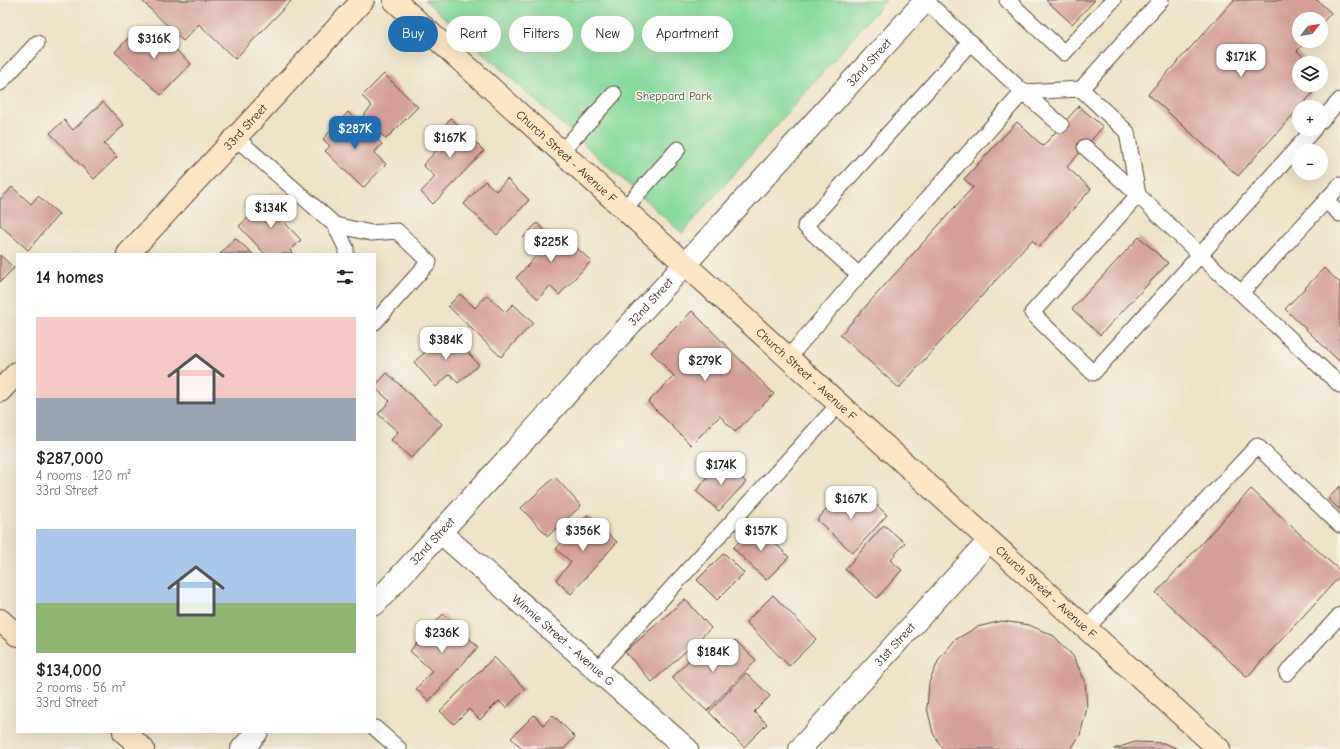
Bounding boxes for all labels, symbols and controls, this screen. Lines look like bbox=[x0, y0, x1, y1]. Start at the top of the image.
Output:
north arrow bbox=[1292, 12, 1328, 48]
map controls bbox=[1292, 12, 1328, 180]
chip: Buy bbox=[388, 16, 438, 52]
chip: Rent bbox=[446, 16, 501, 52]
chip: Filters bbox=[509, 16, 573, 52]
chip: New bbox=[581, 16, 634, 52]
chip: Apartment bbox=[642, 16, 733, 52]
pin: $316K bbox=[126, 26, 182, 60]
text: $316K bbox=[137, 31, 171, 46]
street label: 32nd Street bbox=[844, 35, 895, 89]
pin: $171K bbox=[1213, 44, 1269, 78]
text: $171K bbox=[1225, 49, 1257, 64]
button: layers bbox=[1292, 56, 1328, 92]
park label: Sheppard Park bbox=[636, 89, 712, 103]
button: + bbox=[1292, 100, 1328, 136]
street label: 33rd Street bbox=[221, 101, 270, 153]
street label: Church Street - Avenue F bbox=[513, 107, 620, 206]
pin: $287K bbox=[327, 116, 383, 150]
text: $287K bbox=[338, 121, 372, 136]
pin: $167K bbox=[422, 125, 478, 159]
text: $167K bbox=[434, 130, 466, 145]
button: − bbox=[1292, 144, 1328, 180]
pin: $134K bbox=[243, 195, 299, 229]
text: $134K bbox=[255, 200, 287, 215]
pin: $225K bbox=[523, 229, 579, 263]
text: $225K bbox=[534, 234, 569, 249]
icon: filters bbox=[334, 266, 356, 288]
text: 14 homes bbox=[36, 268, 103, 287]
street label: 32nd Street bbox=[625, 275, 676, 329]
street label: Church Street - Avenue F bbox=[753, 325, 860, 424]
pin: $384K bbox=[418, 327, 474, 361]
text: $384K bbox=[429, 332, 463, 347]
icon: home bbox=[160, 343, 232, 415]
pin: $279K bbox=[677, 348, 733, 382]
text: $279K bbox=[688, 353, 722, 368]
text: $287,000 bbox=[36, 449, 103, 468]
pin: $174K bbox=[693, 452, 749, 486]
text: $174K bbox=[705, 457, 737, 472]
text: 4 rooms · 120 m² bbox=[36, 468, 131, 483]
text: 33rd Street bbox=[36, 483, 98, 498]
pin: $167K bbox=[823, 486, 879, 520]
text: $167K bbox=[835, 491, 867, 506]
street label: 32nd Street bbox=[407, 514, 458, 568]
pin: $356K bbox=[555, 518, 611, 552]
pin: $157K bbox=[733, 518, 789, 552]
text: $356K bbox=[565, 523, 601, 538]
text: $157K bbox=[744, 523, 778, 538]
street label: Church Street - Avenue F bbox=[993, 543, 1100, 641]
icon: home bbox=[160, 555, 232, 627]
street label: Winnie Street - Avenue G bbox=[509, 592, 617, 689]
pin: $236K bbox=[414, 620, 470, 654]
street label: 31st Street bbox=[872, 620, 918, 669]
text: $236K bbox=[425, 625, 459, 640]
pin: $184K bbox=[685, 639, 741, 673]
text: $184K bbox=[696, 644, 730, 659]
text: $134,000 bbox=[36, 661, 102, 680]
text: 2 rooms · 56 m² bbox=[36, 680, 125, 695]
text: 33rd Street bbox=[36, 695, 98, 710]

